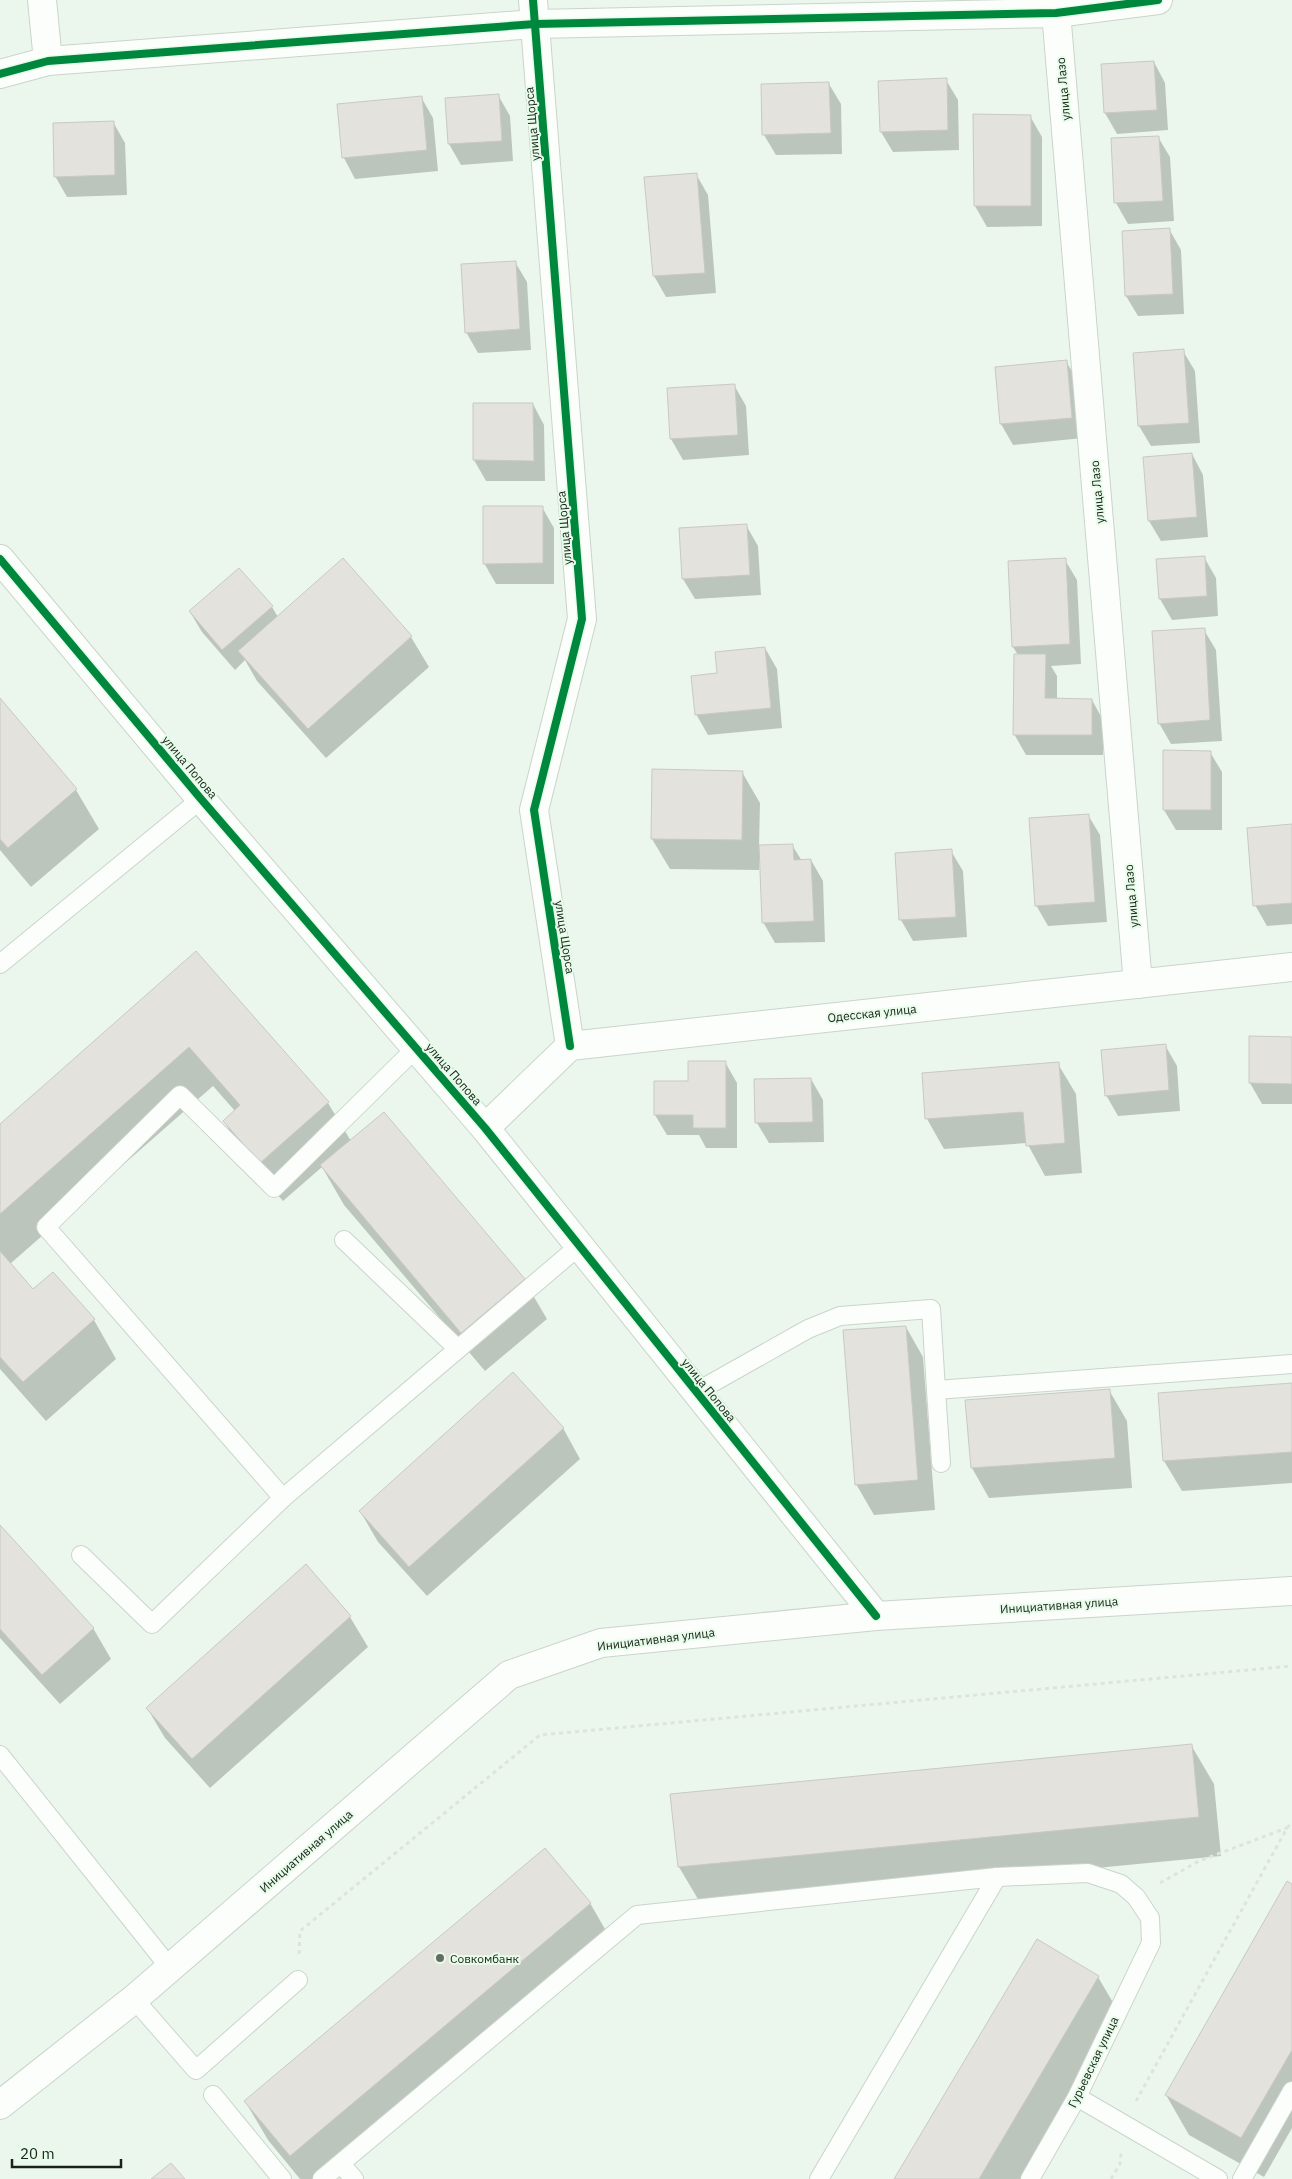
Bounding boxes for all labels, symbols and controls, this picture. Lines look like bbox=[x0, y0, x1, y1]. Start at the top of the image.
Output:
street label: улица Лазо bbox=[1053, 56, 1073, 121]
street label: улица Щорса bbox=[521, 86, 543, 162]
street label: улица Лазо bbox=[1087, 459, 1107, 524]
street label: улица Щорса bbox=[553, 490, 575, 566]
street label: улица Попова bbox=[159, 732, 221, 802]
street label: улица Лазо bbox=[1121, 863, 1141, 928]
street label: улица Щорса bbox=[552, 899, 578, 975]
street label: Одесская улица bbox=[827, 1001, 918, 1025]
street label: улица Попова bbox=[423, 1040, 486, 1109]
street label: улица Попова bbox=[679, 1355, 740, 1425]
street label: Инициативная улица bbox=[999, 1593, 1119, 1617]
street label: Инициативная улица bbox=[596, 1624, 716, 1654]
street label: Инициативная улица bbox=[256, 1806, 356, 1896]
place label: Совкомбанк bbox=[450, 1951, 520, 1966]
marker: Совкомбанк bbox=[434, 1952, 446, 1964]
street label: Гурьевская улица bbox=[1064, 2014, 1122, 2110]
scale bar bbox=[12, 2136, 121, 2168]
text: 20 m bbox=[20, 2144, 55, 2163]

